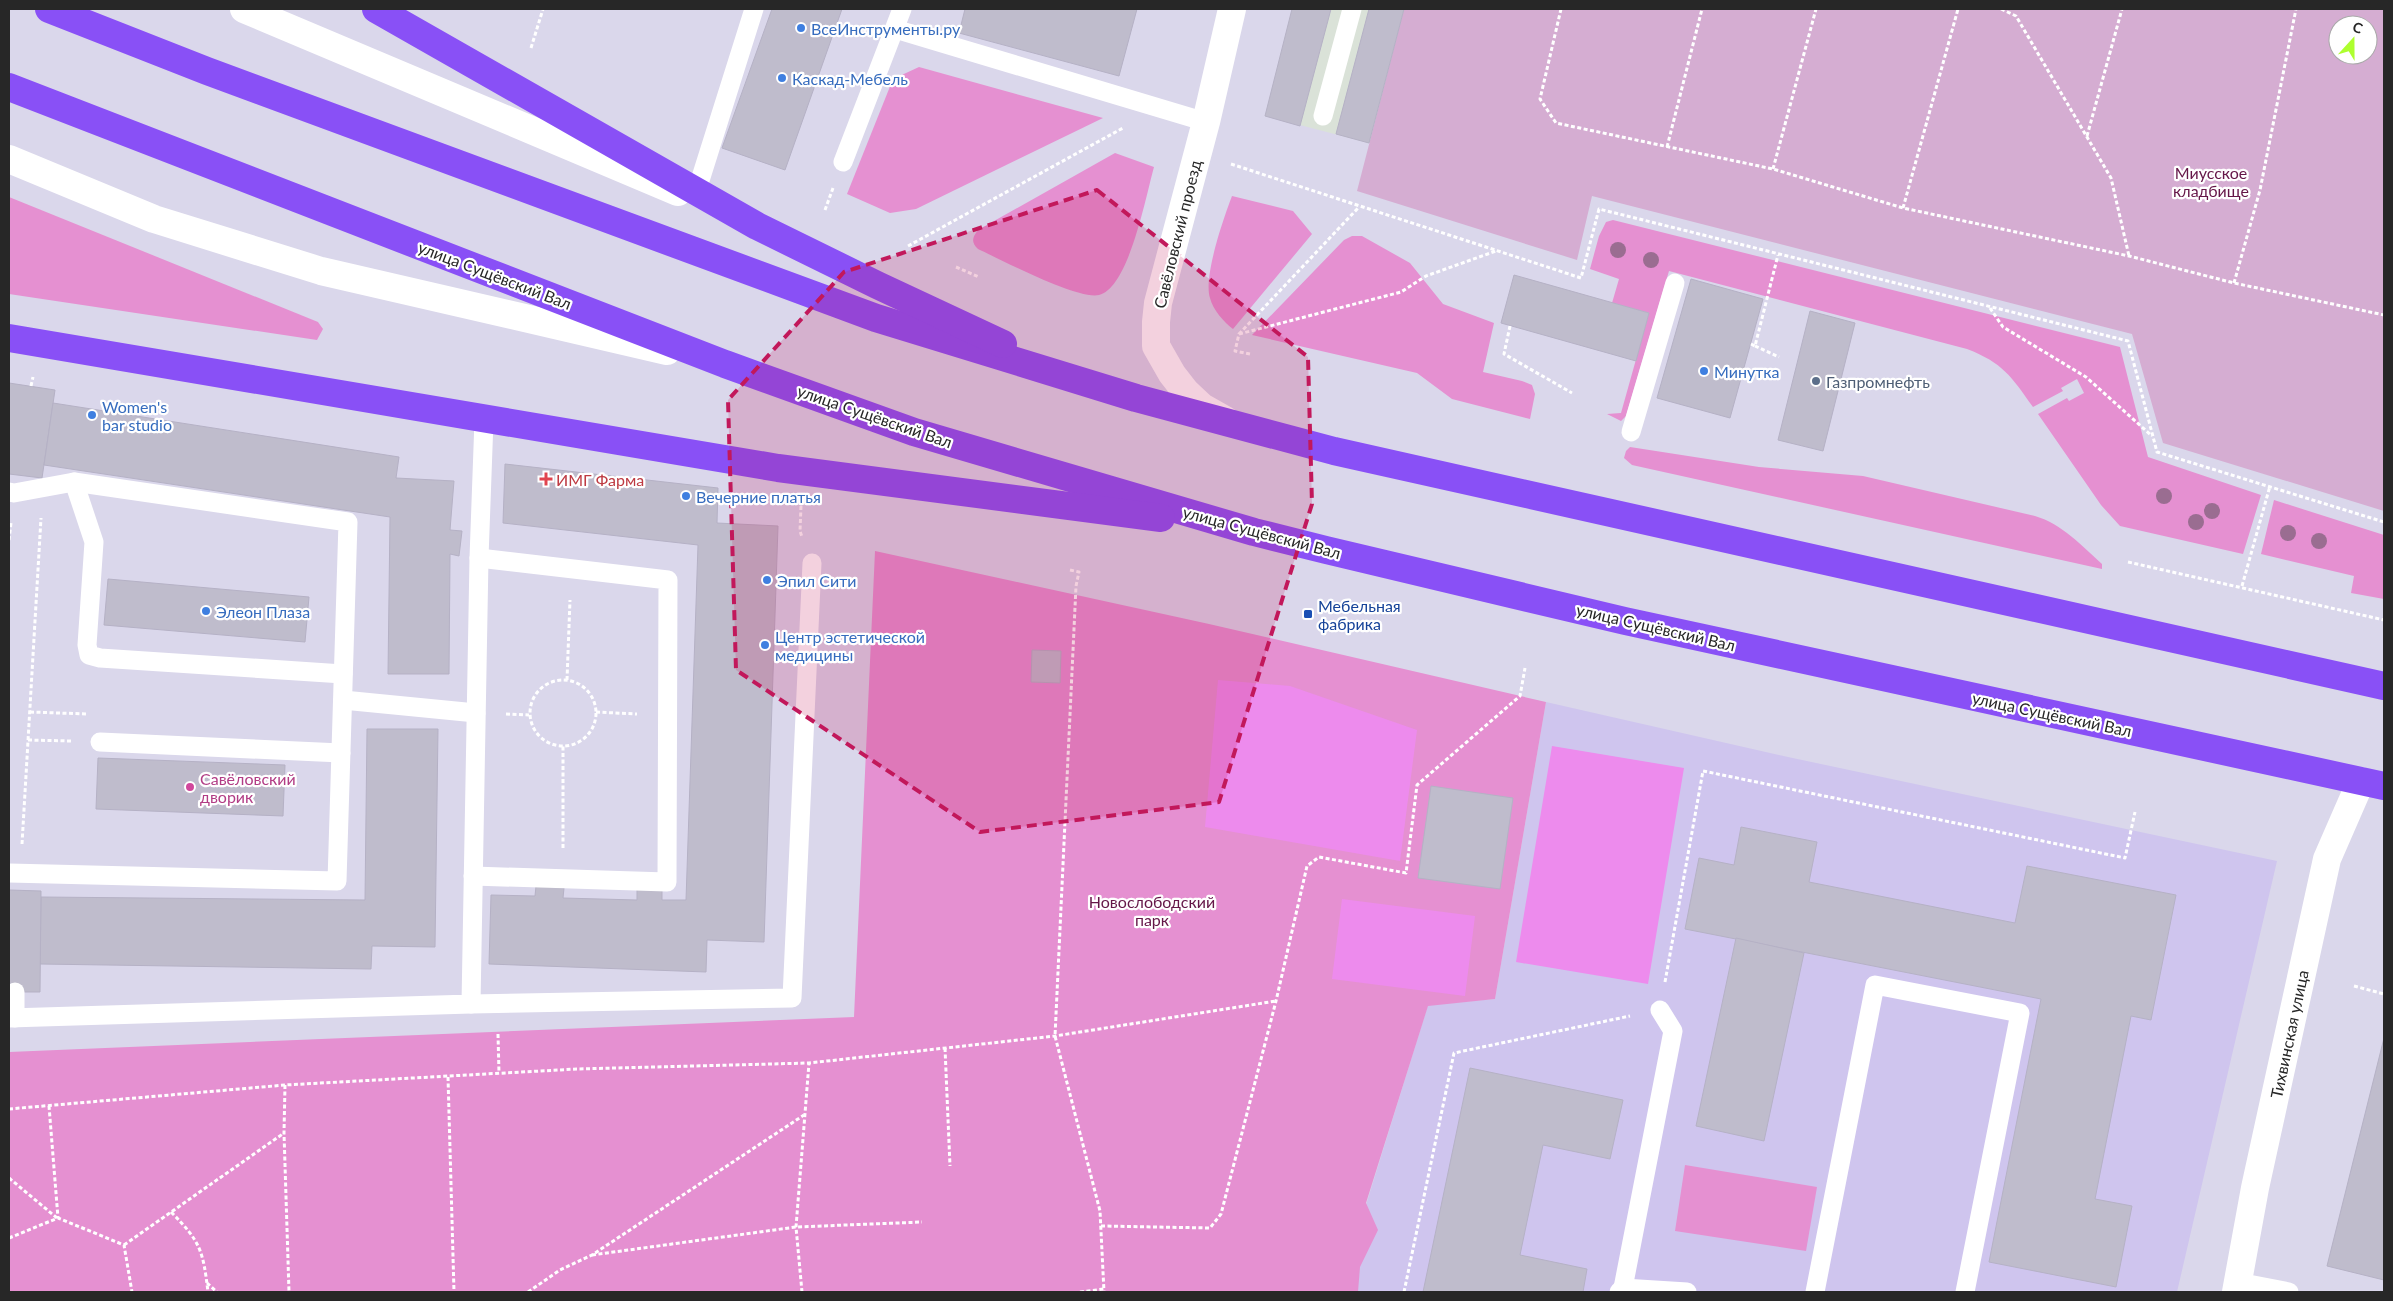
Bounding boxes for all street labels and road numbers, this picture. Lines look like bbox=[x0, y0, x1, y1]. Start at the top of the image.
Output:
street label: Савёловский проезд bbox=[1149, 158, 1205, 310]
street label: улица Сущёвский Вал bbox=[416, 237, 574, 313]
street label: улица Сущёвский Вал bbox=[795, 381, 955, 451]
street label: улица Сущёвский Вал bbox=[1181, 502, 1343, 562]
street label: улица Сущёвский Вал bbox=[1575, 599, 1737, 655]
street label: улица Сущёвский Вал bbox=[1971, 688, 2133, 740]
street label: Тихвинская улица bbox=[2266, 968, 2312, 1100]

